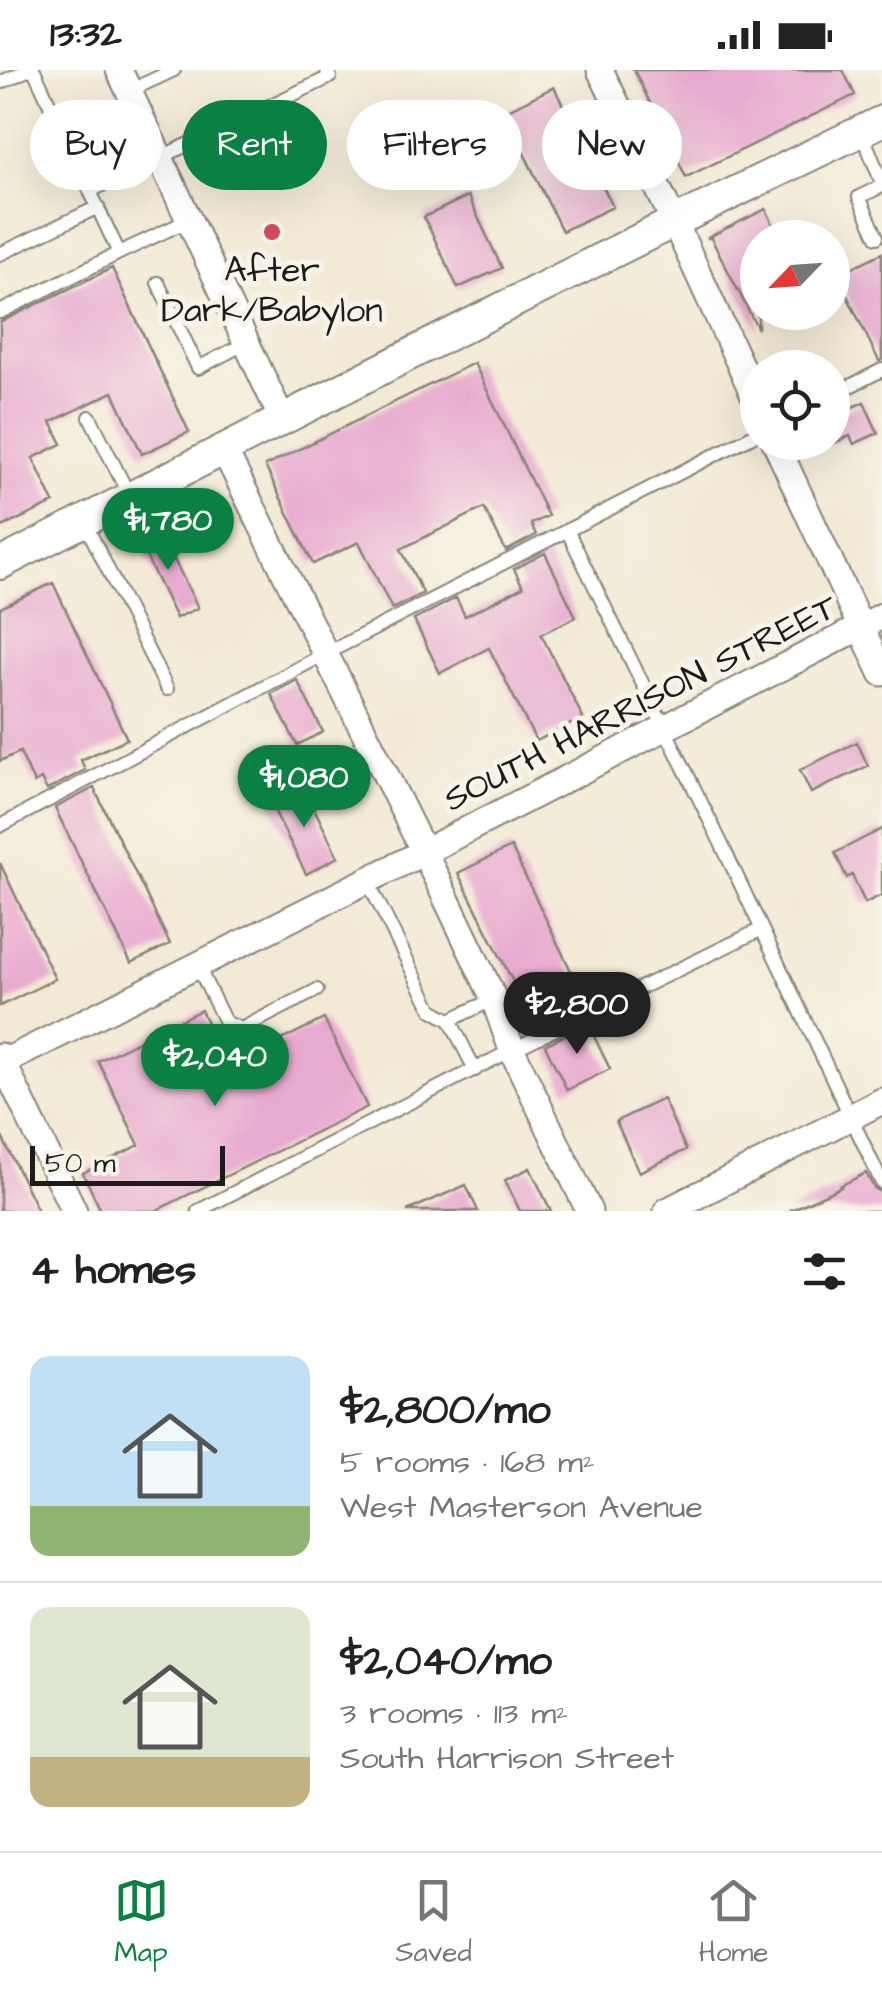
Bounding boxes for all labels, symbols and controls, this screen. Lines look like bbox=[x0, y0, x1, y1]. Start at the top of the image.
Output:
text: 13:32 bbox=[50, 9, 122, 61]
chip: Buy bbox=[30, 100, 162, 190]
chip: Rent bbox=[182, 100, 327, 190]
chip: Filters bbox=[347, 100, 522, 190]
chip: New bbox=[542, 100, 682, 190]
north arrow bbox=[740, 220, 850, 330]
map controls bbox=[740, 220, 850, 460]
marker: After Dark/Babylon bbox=[261, 221, 283, 243]
place label: After Dark/Babylon bbox=[161, 246, 383, 336]
button: locate bbox=[740, 350, 850, 460]
pin: $1,780 bbox=[87, 488, 249, 573]
text: $1,780 bbox=[124, 498, 212, 543]
street label: SOUTH HARRISON STREET bbox=[435, 582, 846, 824]
pin: $1,080 bbox=[223, 745, 385, 830]
text: $1,080 bbox=[260, 755, 348, 800]
pin: $2,800 bbox=[496, 972, 658, 1057]
text: $2,800 bbox=[526, 982, 628, 1027]
pin: $2,040 bbox=[134, 1024, 296, 1109]
text: $2,040 bbox=[163, 1034, 267, 1079]
scale bar bbox=[30, 1141, 225, 1186]
text: 50 m bbox=[45, 1144, 116, 1183]
text: 4 homes bbox=[30, 1242, 196, 1300]
icon: filters bbox=[797, 1244, 852, 1299]
text: $2,800/mo bbox=[340, 1382, 551, 1440]
icon: home bbox=[110, 1396, 230, 1516]
text: 5 rooms · 168 m² bbox=[340, 1440, 595, 1485]
text: West Masterson Avenue bbox=[340, 1485, 703, 1530]
text: $2,040/mo bbox=[340, 1633, 552, 1691]
icon: home bbox=[110, 1647, 230, 1767]
text: 3 rooms · 113 m² bbox=[340, 1691, 568, 1736]
text: South Harrison Street bbox=[340, 1736, 674, 1781]
tab: Map bbox=[114, 1873, 169, 1972]
tab: Saved bbox=[396, 1873, 472, 1972]
tab: Home bbox=[699, 1873, 768, 1972]

